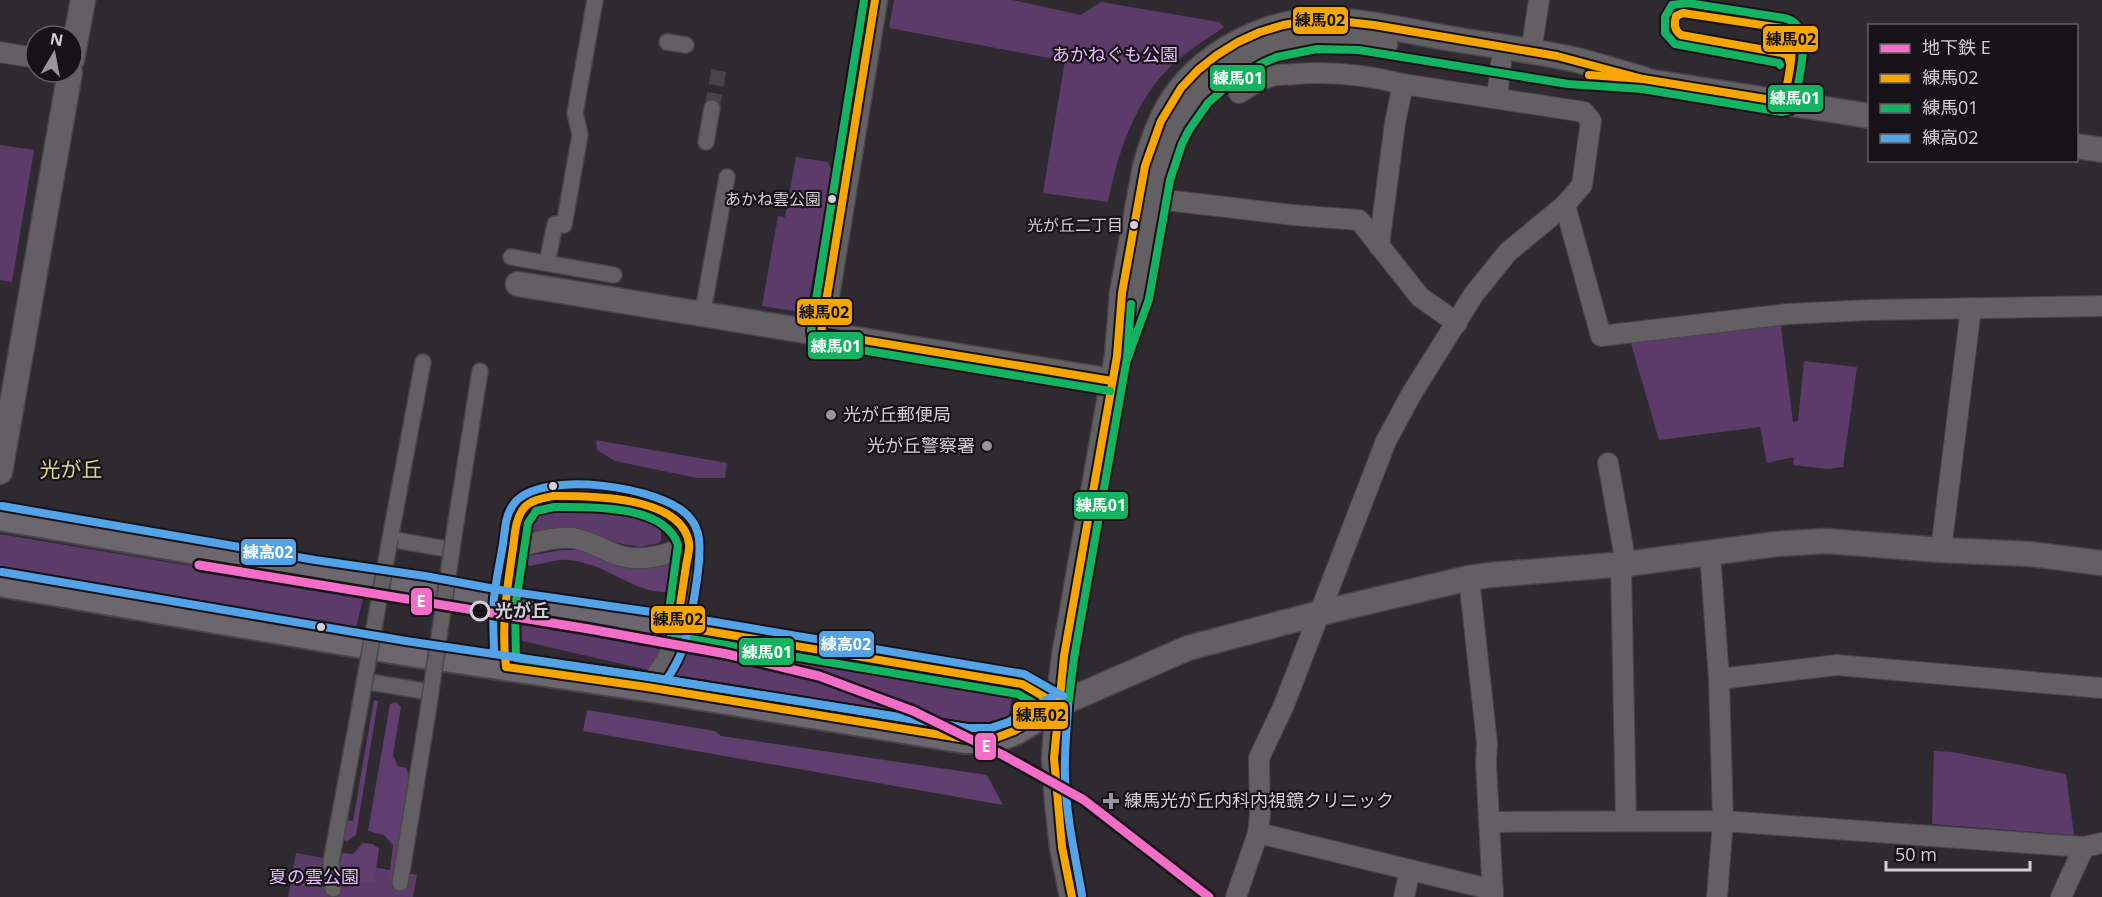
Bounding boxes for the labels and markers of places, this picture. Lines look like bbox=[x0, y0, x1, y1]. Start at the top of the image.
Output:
place label: あかね雲公園 bbox=[725, 188, 821, 210]
marker: あかね雲公園 bbox=[826, 193, 838, 205]
place label: 光が丘二丁目 bbox=[1027, 214, 1123, 236]
marker: 光が丘二丁目 bbox=[1128, 219, 1140, 231]
place label: 光が丘郵便局 bbox=[843, 402, 951, 426]
marker: 光が丘郵便局 bbox=[824, 408, 838, 422]
place label: 光が丘警察署 bbox=[867, 433, 975, 457]
marker: 光が丘警察署 bbox=[980, 439, 994, 453]
unlabelled marker bbox=[547, 480, 559, 492]
place label: 光が丘 bbox=[495, 598, 549, 622]
marker: 光が丘 bbox=[470, 601, 490, 621]
unlabelled marker bbox=[315, 621, 327, 633]
place label: 練馬光が丘内科内視鏡クリニック bbox=[1124, 788, 1394, 812]
marker: 練馬光が丘内科内視鏡クリニック bbox=[1102, 792, 1120, 810]

